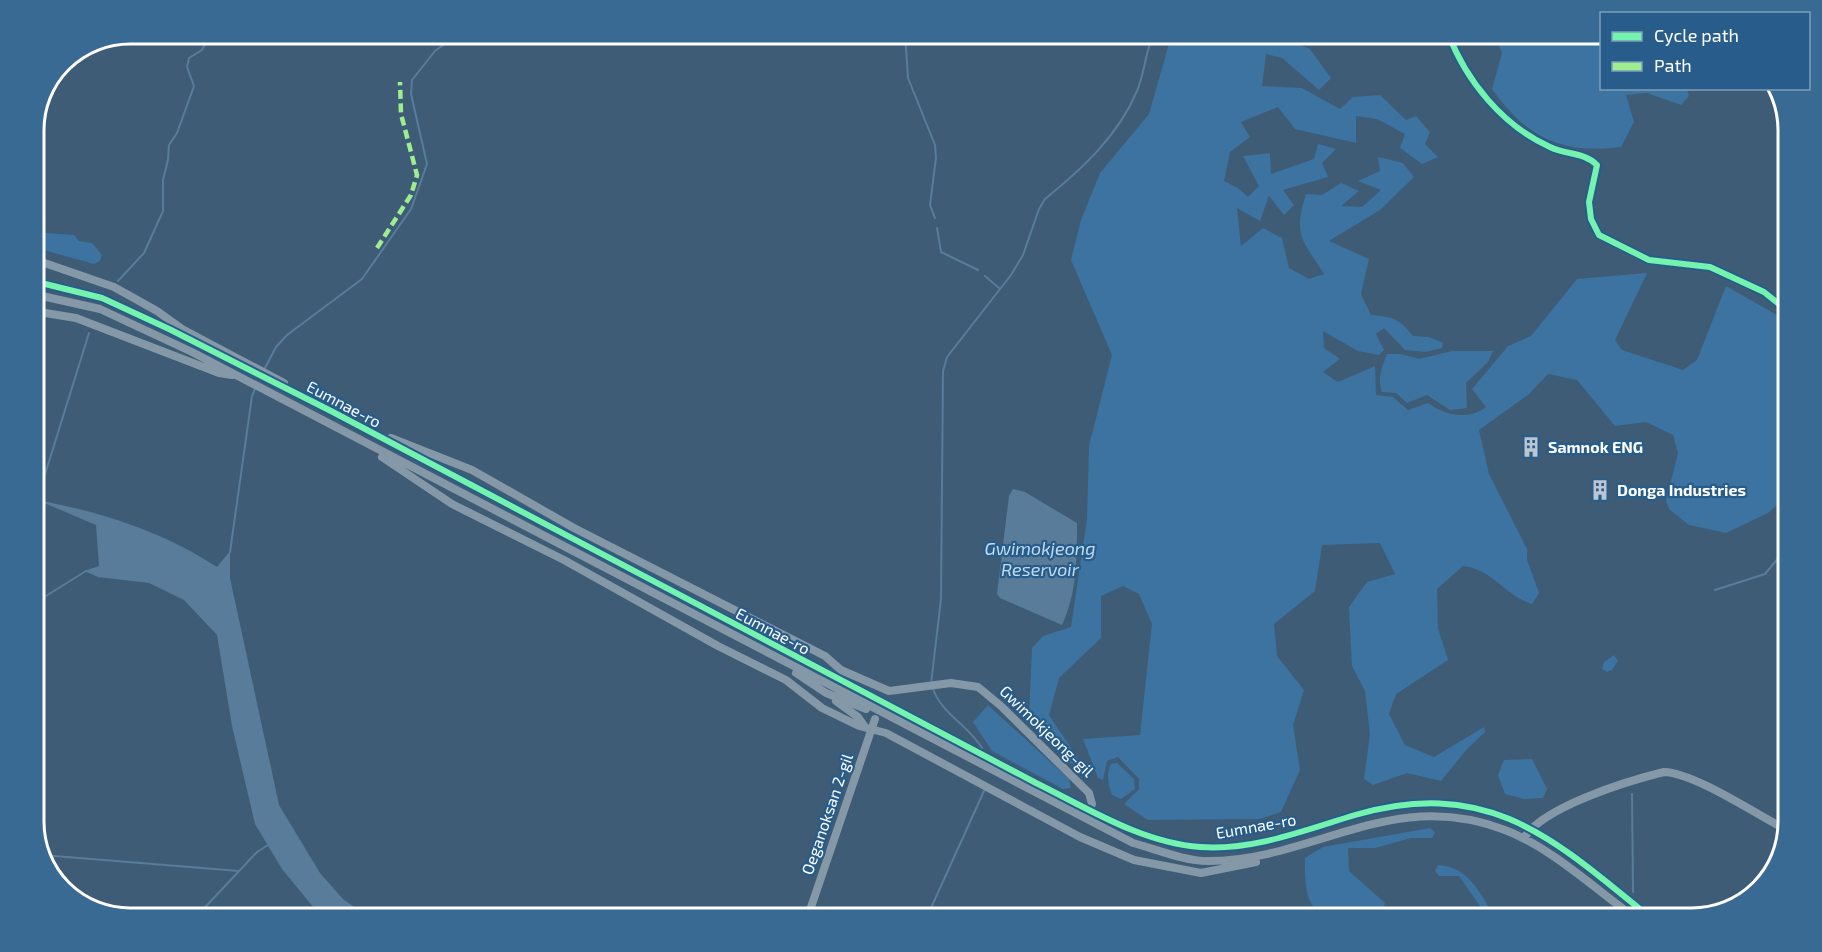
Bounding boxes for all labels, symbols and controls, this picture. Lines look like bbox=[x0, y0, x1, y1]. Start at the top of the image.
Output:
legend bbox=[1600, 12, 1810, 90]
text: Cycle path bbox=[1654, 24, 1739, 46]
text: Path bbox=[1654, 54, 1692, 76]
street label: Eumnae-ro bbox=[304, 376, 385, 431]
building icon: Samnok ENG bbox=[1519, 435, 1543, 459]
place label: Samnok ENG bbox=[1548, 437, 1643, 456]
building icon: Donga Industries bbox=[1588, 478, 1612, 502]
place label: Donga Industries bbox=[1617, 480, 1746, 499]
water label: Gwimokjeong Reservoir bbox=[984, 537, 1096, 580]
street label: Eumnae-ro bbox=[733, 603, 814, 658]
street label: Gwimokjeong-gil bbox=[996, 681, 1098, 781]
street label: Oeganoksan 2-gil bbox=[797, 750, 856, 877]
street label: Eumnae-ro bbox=[1214, 809, 1298, 842]

